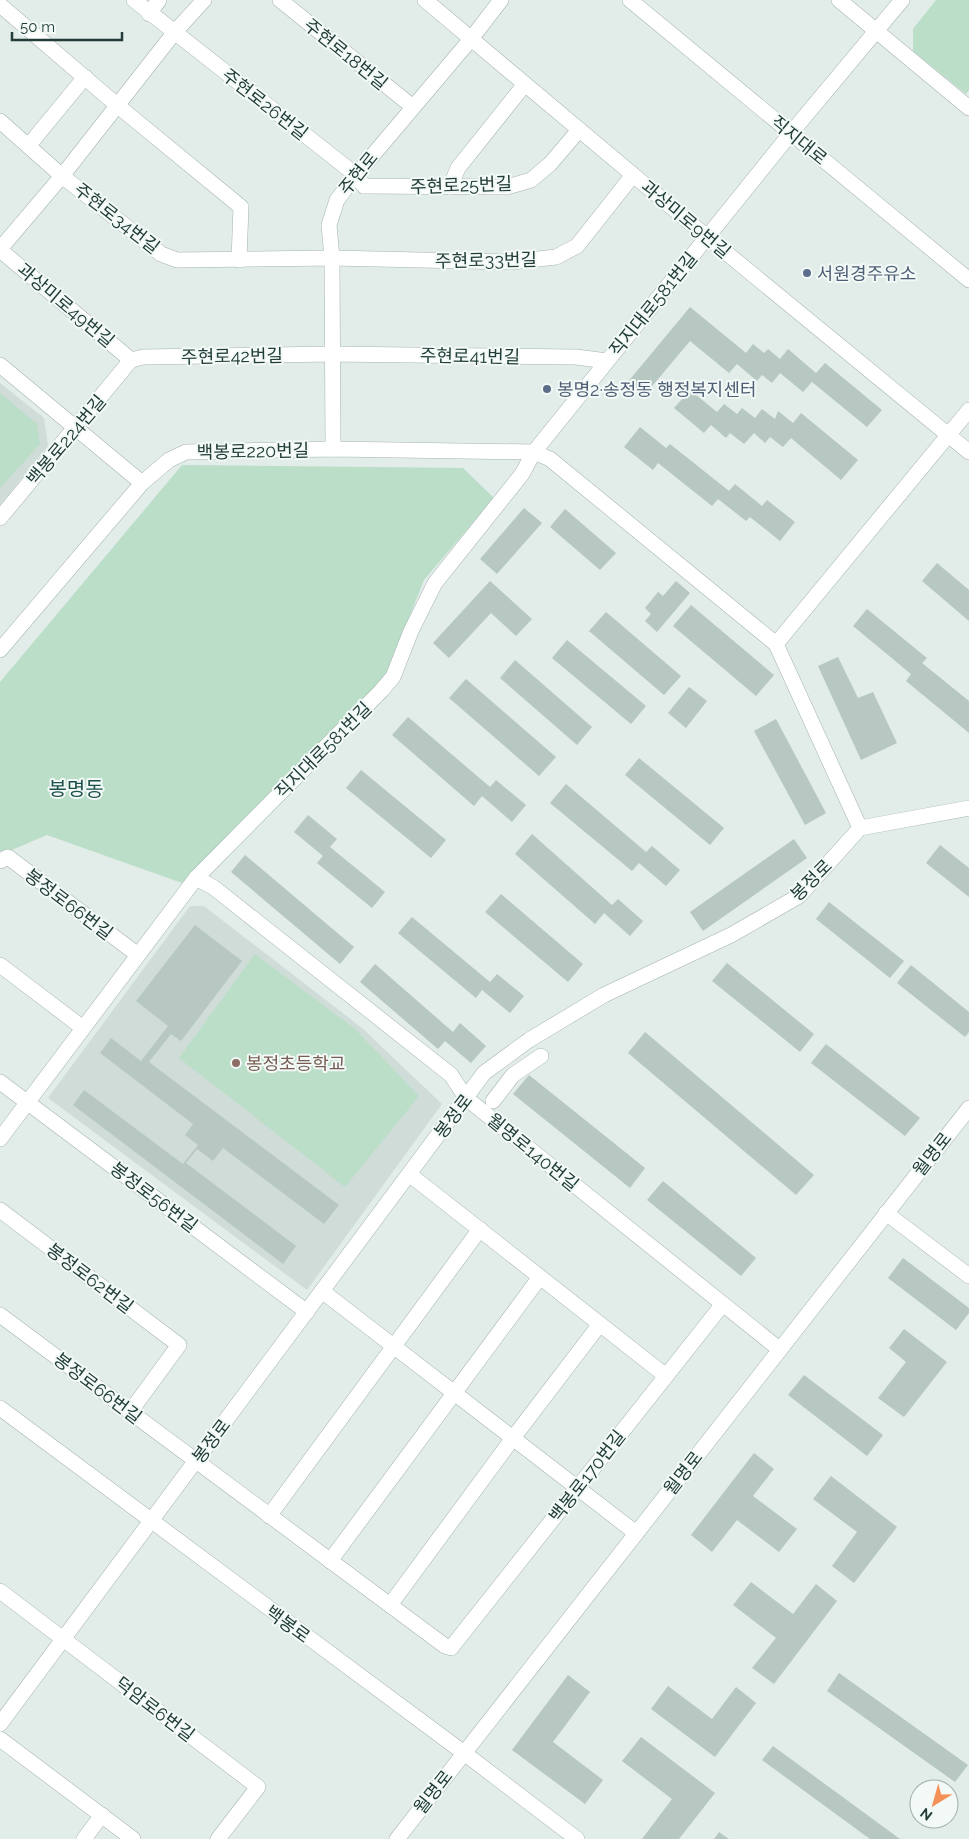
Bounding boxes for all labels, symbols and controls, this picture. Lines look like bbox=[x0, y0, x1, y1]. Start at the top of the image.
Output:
scale bar bbox=[12, 10, 122, 42]
street label: 주현로18번길 bbox=[300, 14, 392, 94]
text: 50 m bbox=[20, 18, 55, 36]
street label: 주현로26번길 bbox=[218, 64, 312, 144]
street label: 직지대로 bbox=[767, 111, 831, 169]
street label: 주현로 bbox=[334, 147, 382, 199]
street label: 주현로25번길 bbox=[410, 173, 512, 197]
street label: 과상미로9번길 bbox=[637, 176, 735, 262]
street label: 주현로34번길 bbox=[70, 178, 164, 258]
street label: 직지대로581번길 bbox=[605, 248, 701, 360]
street label: 주현로33번길 bbox=[435, 249, 537, 271]
street label: 과상미로49번길 bbox=[13, 258, 119, 352]
place label: 서원경주유소 bbox=[817, 263, 916, 284]
marker: 서원경주유소 bbox=[801, 267, 813, 279]
street label: 주현로42번길 bbox=[181, 345, 283, 367]
street label: 주현로41번길 bbox=[420, 345, 520, 367]
place label: 봉명2·송정동 행정복지센터 bbox=[557, 379, 757, 400]
marker: 봉명2·송정동 행정복지센터 bbox=[541, 383, 553, 395]
street label: 백봉로224번길 bbox=[22, 391, 110, 489]
street label: 백봉로220번길 bbox=[197, 440, 309, 462]
street label: 직지대로581번길 bbox=[270, 697, 376, 803]
district label: 봉명동 bbox=[48, 777, 104, 801]
street label: 봉정로 bbox=[786, 855, 836, 905]
street label: 봉정로66번길 bbox=[21, 864, 117, 944]
place label: 봉정초등학교 bbox=[246, 1053, 345, 1074]
marker: 봉정초등학교 bbox=[230, 1057, 242, 1069]
street label: 봉정로 bbox=[430, 1090, 476, 1142]
street label: 월명로140번길 bbox=[483, 1109, 583, 1195]
street label: 월명로 bbox=[908, 1128, 956, 1180]
street label: 봉정로56번길 bbox=[106, 1157, 202, 1237]
street label: 봉정로62번길 bbox=[43, 1239, 137, 1317]
street label: 봉정로66번길 bbox=[50, 1348, 146, 1428]
street label: 봉정로 bbox=[188, 1415, 234, 1467]
street label: 백봉로170번길 bbox=[545, 1426, 629, 1526]
street label: 월명로 bbox=[659, 1447, 707, 1499]
street label: 백봉로 bbox=[262, 1601, 314, 1647]
street label: 덕암로6번길 bbox=[111, 1672, 199, 1746]
street label: 월명로 bbox=[409, 1766, 457, 1818]
north arrow bbox=[909, 1779, 959, 1829]
text: N bbox=[917, 1805, 935, 1824]

